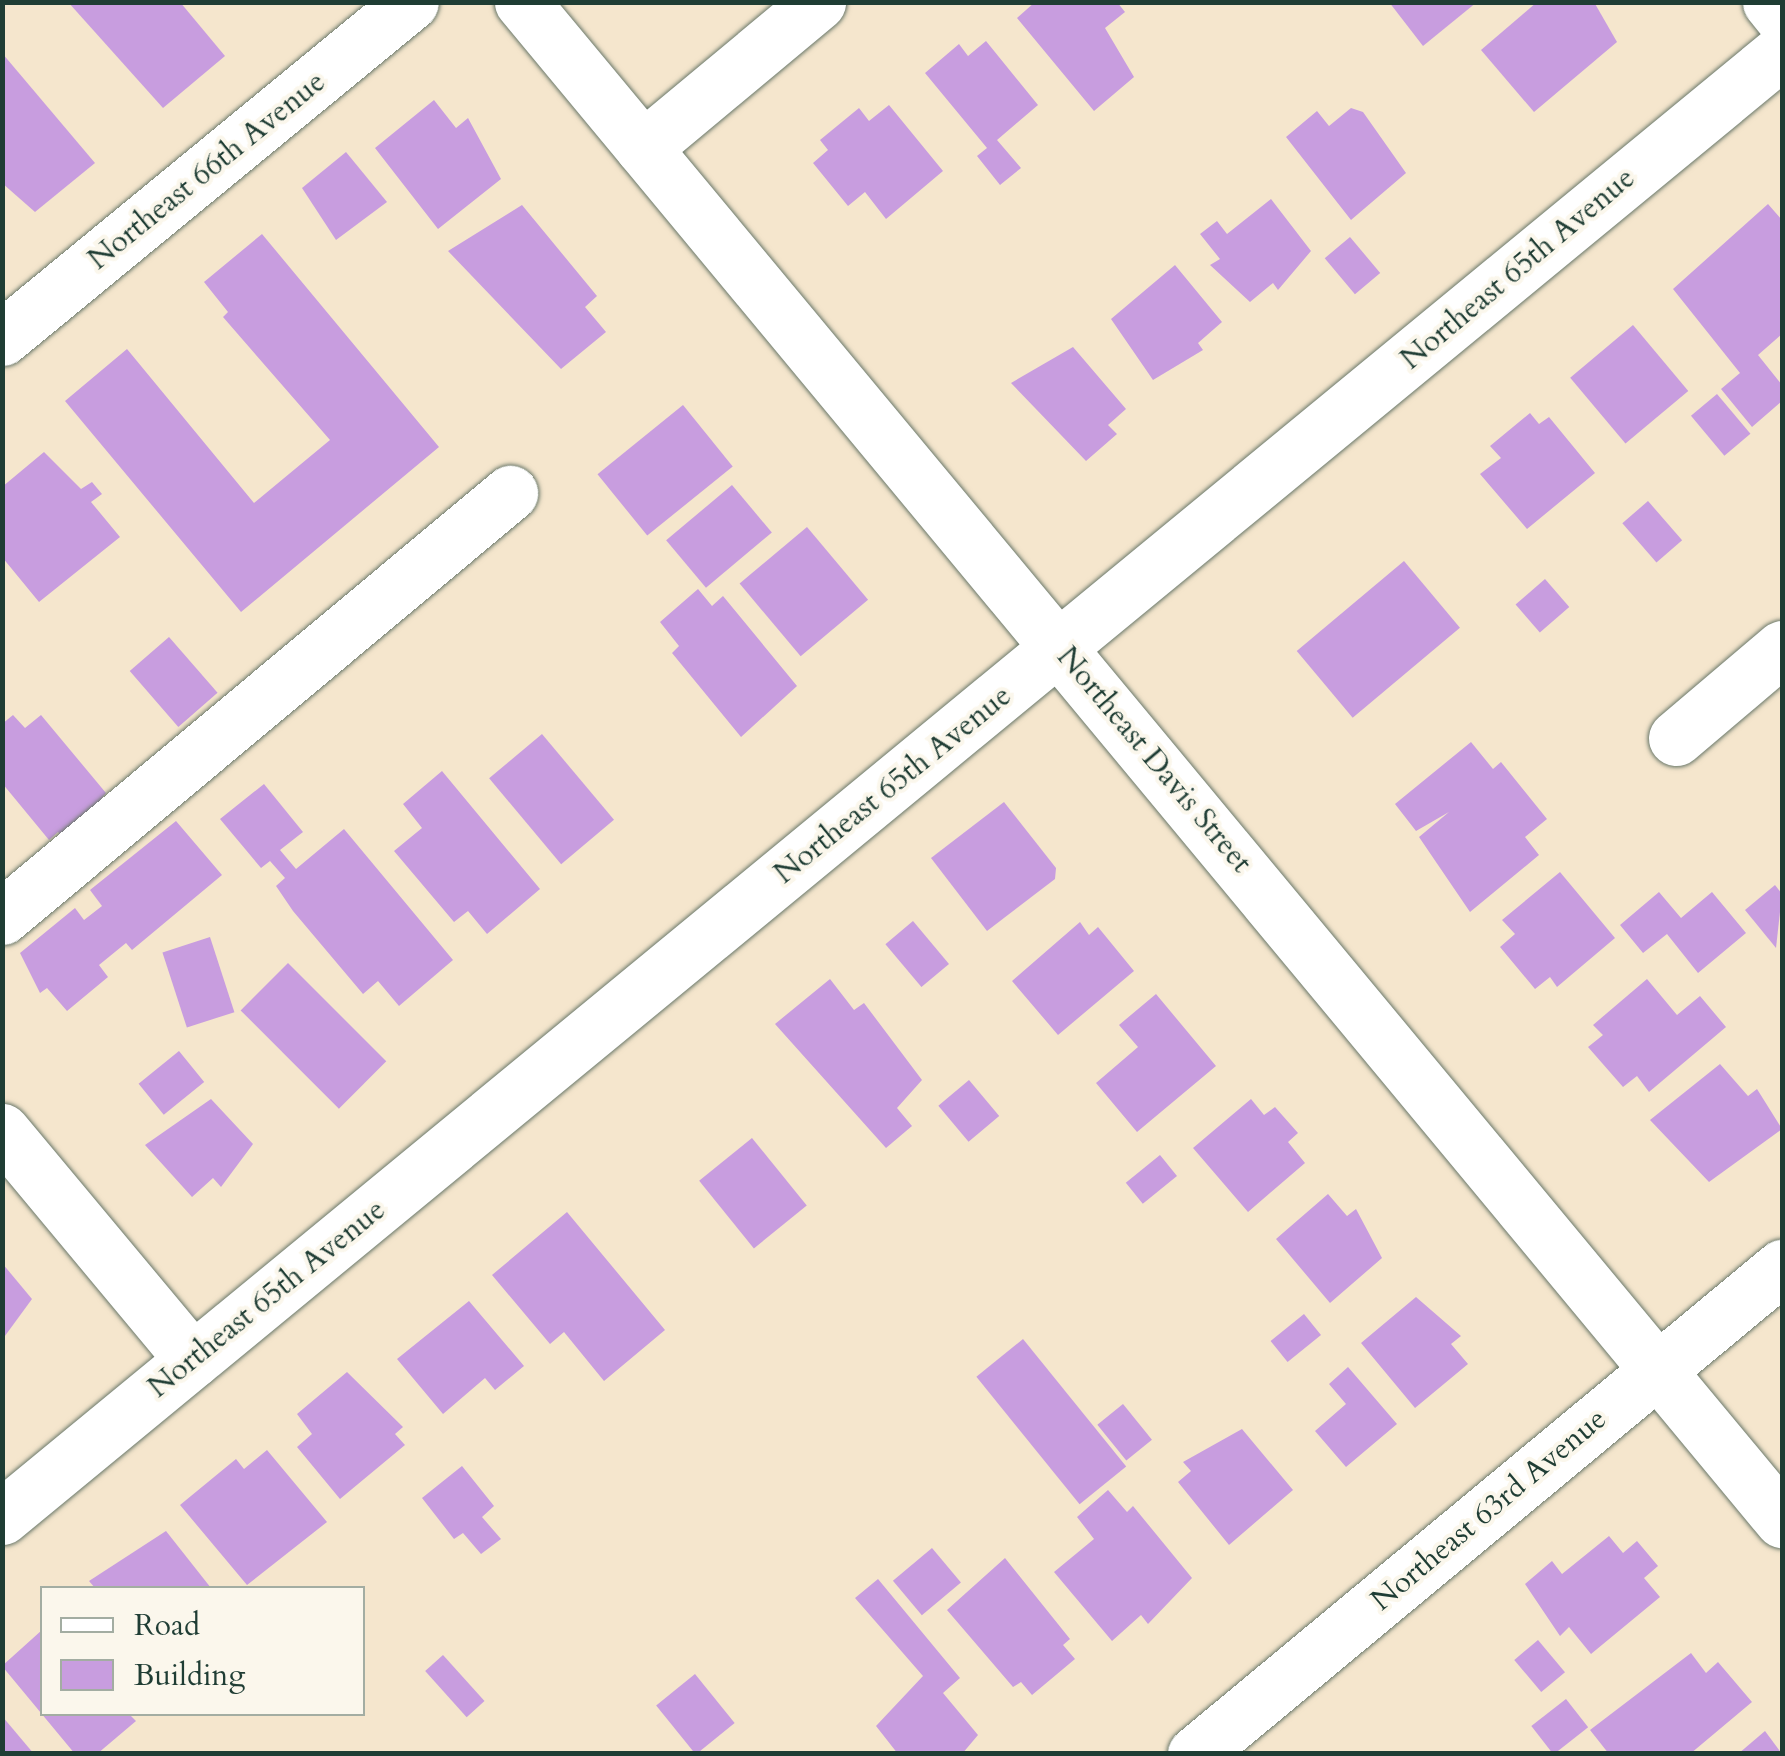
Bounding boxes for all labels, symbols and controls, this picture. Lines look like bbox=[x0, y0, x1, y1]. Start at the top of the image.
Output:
street label: Northeast 66th Avenue bbox=[81, 64, 333, 278]
street label: Northeast 65th Avenue bbox=[1393, 160, 1643, 378]
street label: Northeast Davis Street bbox=[1049, 640, 1259, 880]
street label: Northeast 65th Avenue bbox=[767, 678, 1019, 892]
street label: Northeast 65th Avenue bbox=[141, 1192, 393, 1406]
street label: Northeast 63rd Avenue bbox=[1364, 1401, 1614, 1619]
legend bbox=[40, 1586, 365, 1716]
text: Road bbox=[134, 1605, 200, 1646]
text: Building bbox=[134, 1655, 245, 1696]

